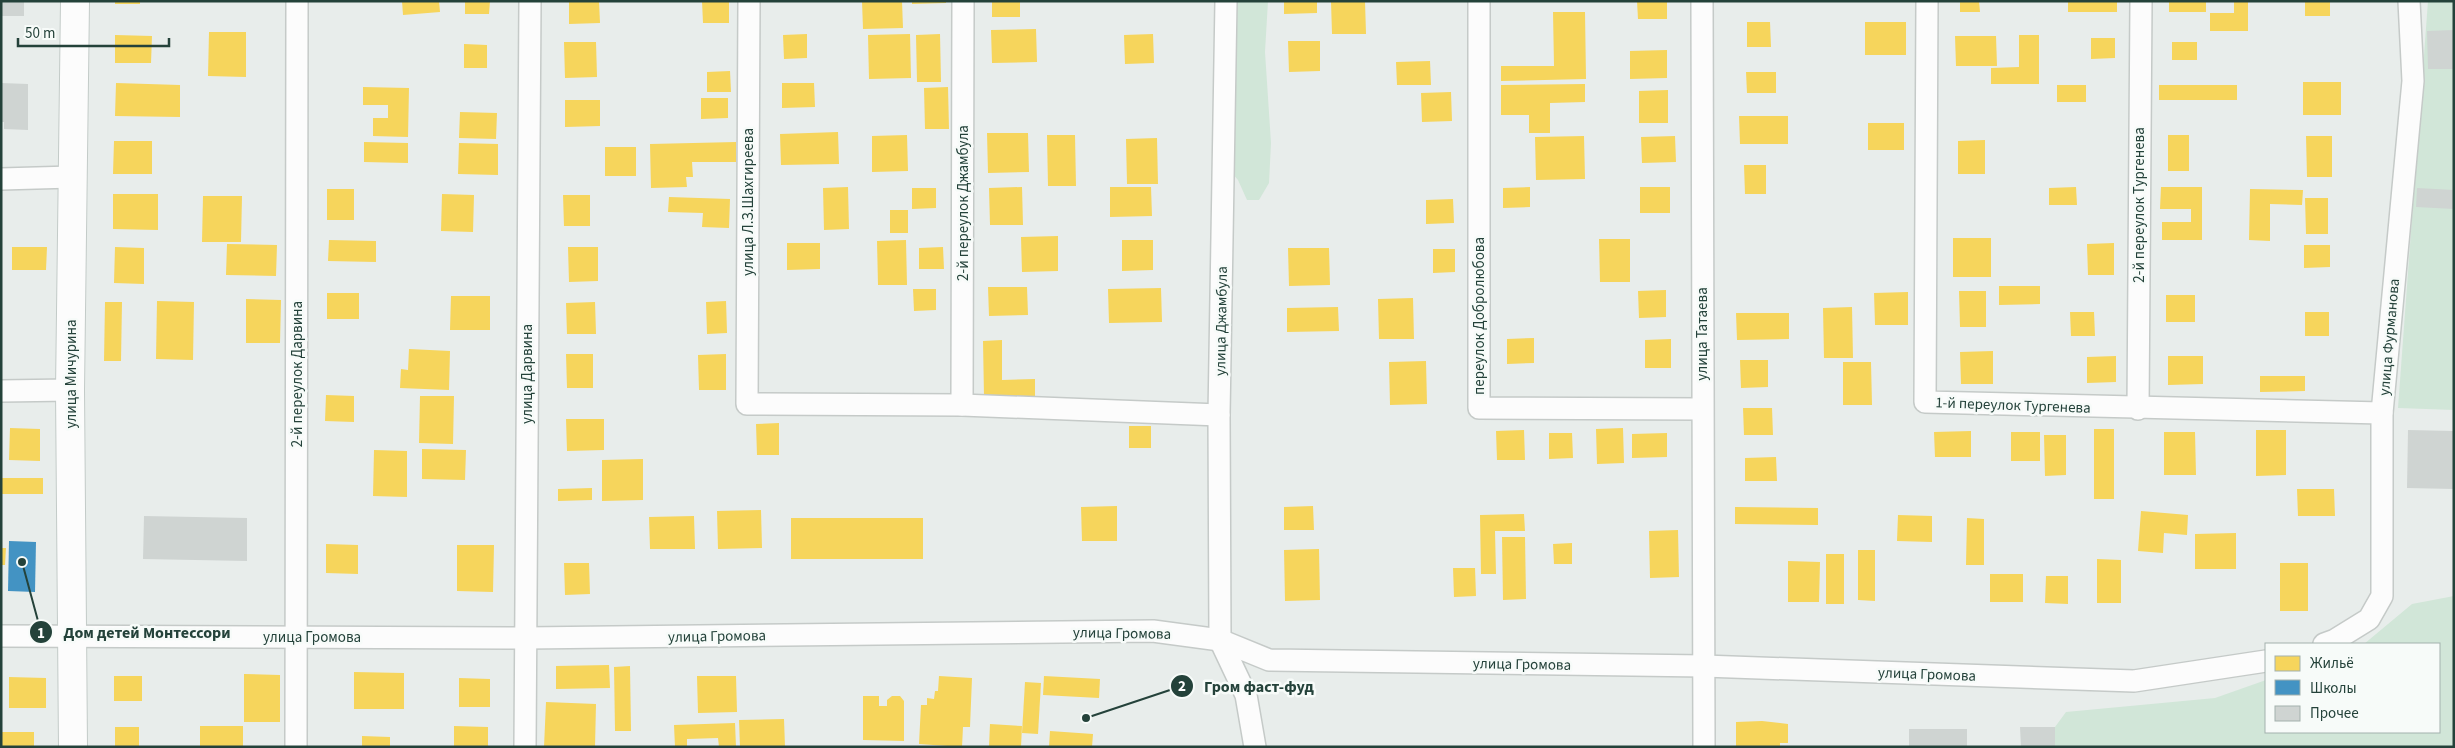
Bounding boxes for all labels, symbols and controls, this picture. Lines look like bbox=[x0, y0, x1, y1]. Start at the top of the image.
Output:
scale bar bbox=[18, 15, 169, 47]
text: 50 m bbox=[25, 23, 55, 44]
street label: 2-й переулок Джамбула bbox=[953, 125, 974, 281]
street label: 2-й переулок Тургенева bbox=[2129, 127, 2150, 283]
street label: улица Л.З.Шахгиреева bbox=[738, 128, 759, 276]
street label: переулок Добролюбова bbox=[1469, 237, 1490, 395]
street label: улица Джамбула bbox=[1210, 266, 1233, 376]
street label: улица Фурманова bbox=[2374, 278, 2405, 396]
street label: улица Татаева bbox=[1692, 287, 1713, 381]
street label: 2-й переулок Дарвина bbox=[287, 301, 308, 447]
street label: улица Мичурина bbox=[61, 319, 82, 429]
street label: улица Дарвина bbox=[517, 324, 538, 424]
street label: 1-й переулок Тургенева bbox=[1935, 392, 2091, 419]
callout: Дом детей Монтессори bbox=[28, 617, 240, 648]
text: Дом детей Монтессори bbox=[63, 622, 231, 644]
street label: улица Громова bbox=[1073, 622, 1171, 645]
text: 1 bbox=[37, 623, 45, 644]
street label: улица Громова bbox=[668, 625, 766, 648]
street label: улица Громова bbox=[263, 627, 361, 648]
legend bbox=[2265, 643, 2440, 733]
street label: улица Громова bbox=[1473, 653, 1571, 676]
text: Жильё bbox=[2310, 653, 2354, 674]
street label: улица Громова bbox=[1878, 662, 1976, 687]
callout: Гром фаст-фуд bbox=[1169, 671, 1324, 702]
text: 2 bbox=[1178, 676, 1186, 697]
text: Гром фаст-фуд bbox=[1204, 676, 1315, 698]
text: Школы bbox=[2310, 678, 2357, 699]
text: Прочее bbox=[2310, 703, 2359, 724]

